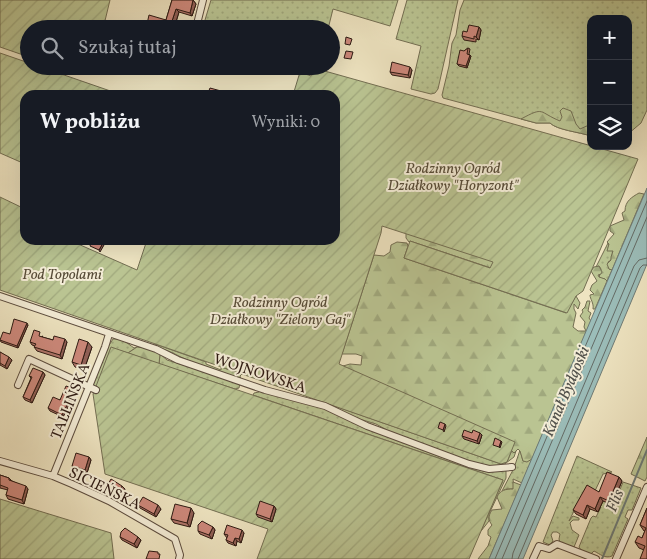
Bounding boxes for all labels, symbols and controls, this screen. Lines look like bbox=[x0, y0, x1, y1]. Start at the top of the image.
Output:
map controls bbox=[587, 15, 632, 150]
button: + bbox=[587, 15, 632, 60]
search box bbox=[20, 20, 340, 75]
icon: search bbox=[38, 34, 66, 62]
text: Szukaj tutaj bbox=[78, 35, 177, 61]
button: − bbox=[587, 60, 632, 105]
button: layers bbox=[587, 105, 632, 150]
text: W pobliżu bbox=[40, 108, 140, 137]
text: Wyniki: 0 bbox=[251, 112, 320, 134]
park label: Rodzinny Ogród Działkowy "Horyzont" bbox=[388, 159, 519, 197]
park label: Pod Topolami bbox=[22, 265, 102, 286]
park label: Rodzinny Ogród Działkowy "Zielony Gaj" bbox=[210, 293, 351, 331]
water label: Kanał Bydgoski bbox=[538, 342, 596, 440]
street label: WOJNOWSKA bbox=[210, 350, 309, 399]
street label: TALLIŃSKA bbox=[47, 360, 96, 443]
street label: SICIEŃSKA bbox=[65, 463, 144, 516]
water label: Flis bbox=[601, 486, 630, 515]

